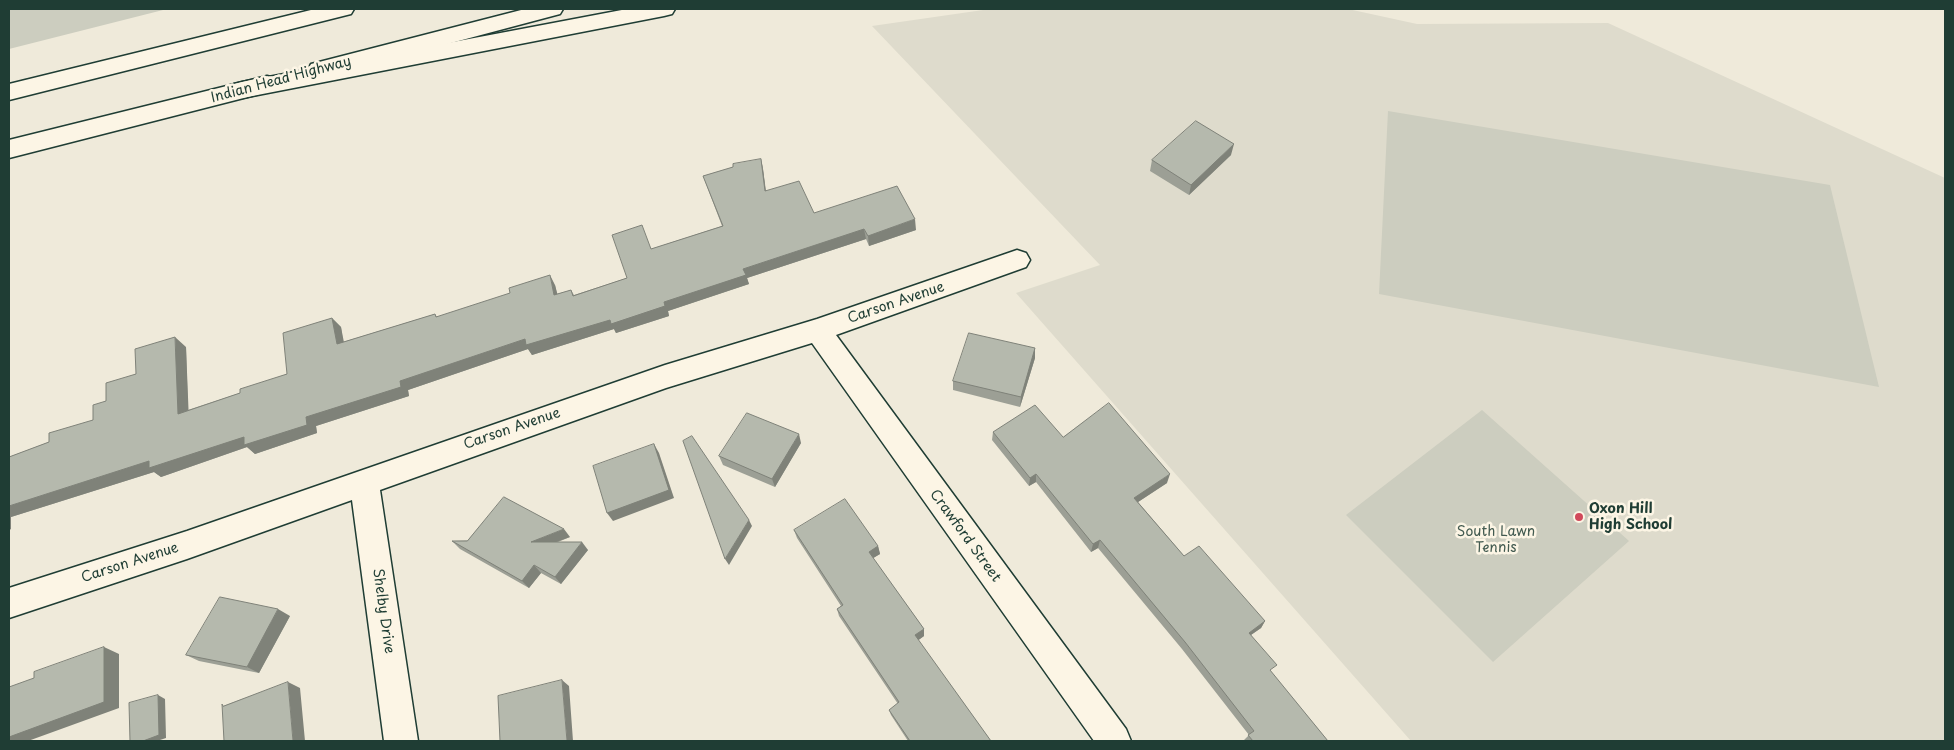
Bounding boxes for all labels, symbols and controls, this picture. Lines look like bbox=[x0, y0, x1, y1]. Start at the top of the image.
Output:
street label: Indian Head Highway bbox=[209, 53, 353, 107]
street label: Carson Avenue bbox=[845, 279, 947, 327]
street label: Carson Avenue bbox=[461, 405, 563, 453]
street label: Crawford Street bbox=[926, 486, 1004, 586]
place label: Oxon Hill High School bbox=[1589, 501, 1672, 534]
marker: Oxon Hill High School bbox=[1573, 511, 1585, 523]
park label: South Lawn Tennis bbox=[1457, 524, 1535, 556]
street label: Carson Avenue bbox=[79, 539, 181, 587]
street label: Shelby Drive bbox=[369, 567, 397, 655]

